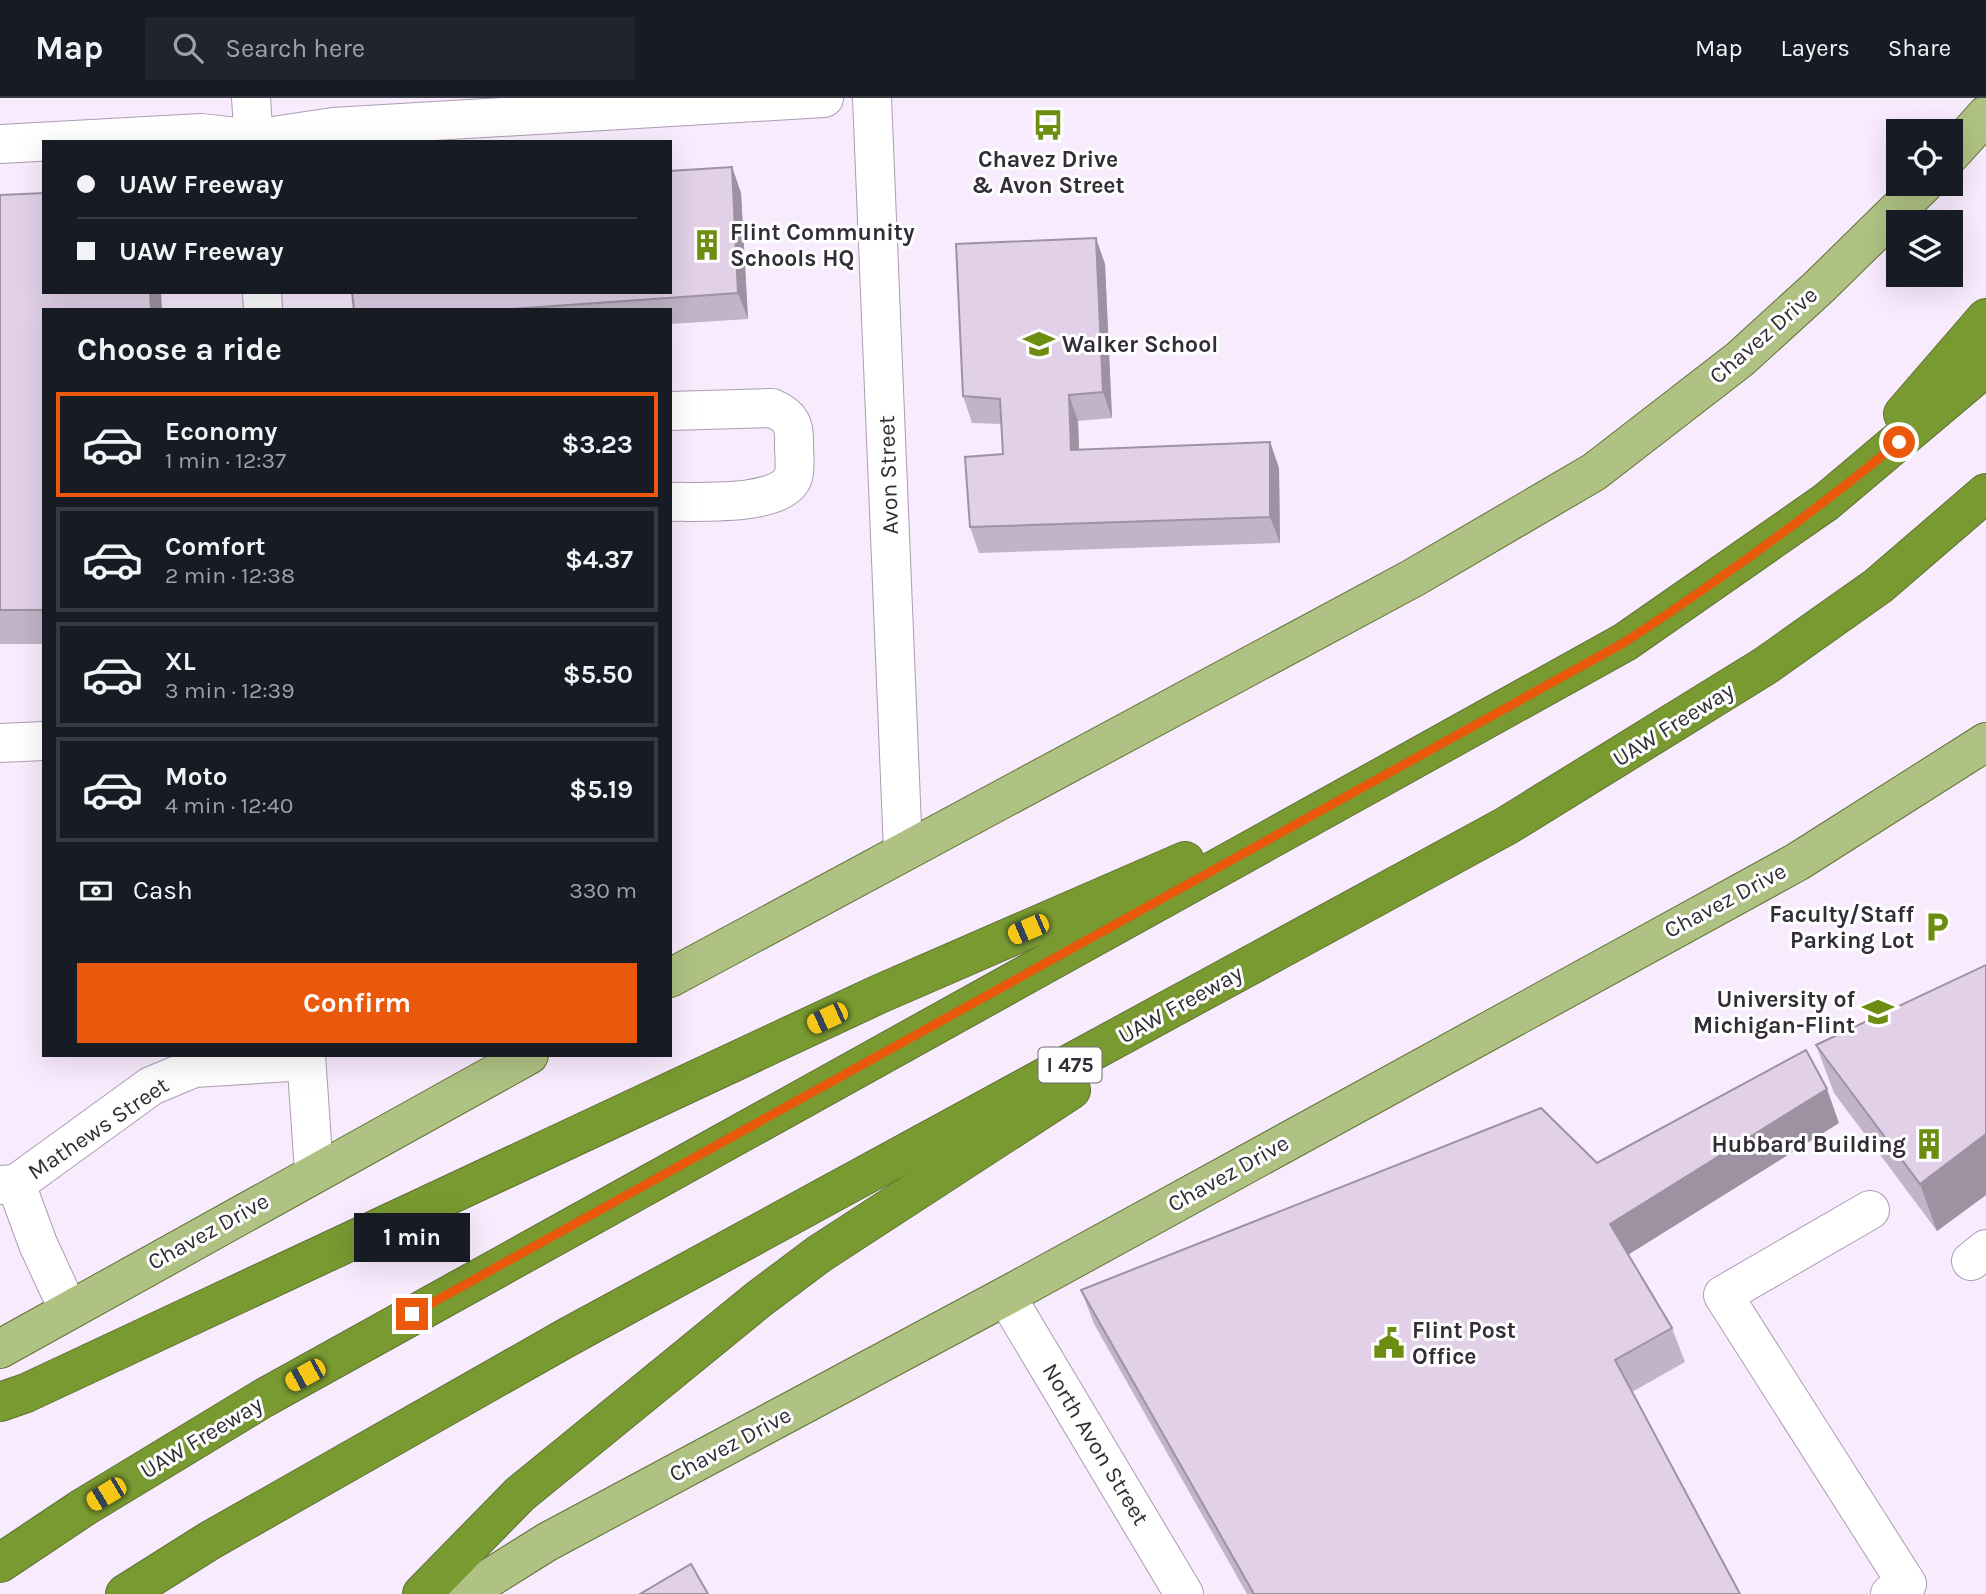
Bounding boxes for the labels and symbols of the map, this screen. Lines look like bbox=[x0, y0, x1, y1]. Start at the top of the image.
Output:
bus stop icon: Chavez Drive & Avon Street bbox=[1031, 108, 1065, 142]
place label: Chavez Drive & Avon Street bbox=[971, 146, 1125, 199]
place label: Flint Community Schools HQ bbox=[730, 219, 915, 272]
building icon: Flint Community Schools HQ bbox=[690, 228, 724, 262]
street label: Chavez Drive bbox=[1704, 281, 1823, 390]
school or university icon: Walker School bbox=[1022, 327, 1056, 361]
place label: Walker School bbox=[1062, 331, 1218, 358]
street label: Avon Street bbox=[873, 415, 904, 535]
route start bbox=[1883, 426, 1915, 458]
street label: UAW Freeway bbox=[1608, 676, 1739, 772]
street label: Chavez Drive bbox=[1660, 857, 1791, 944]
place label: Faculty/Staff Parking Lot bbox=[1769, 901, 1915, 954]
parking icon: Faculty/Staff Parking Lot bbox=[1920, 910, 1954, 944]
car bbox=[1005, 911, 1052, 947]
street label: UAW Freeway bbox=[1114, 959, 1247, 1050]
place label: University of Michigan-Flint bbox=[1693, 986, 1856, 1039]
school or university icon: University of Michigan-Flint bbox=[1861, 995, 1895, 1029]
car bbox=[804, 1000, 851, 1036]
road number: I 475 bbox=[1038, 1048, 1102, 1082]
street label: Mathews Street bbox=[23, 1071, 174, 1185]
building icon: Hubbard Building bbox=[1912, 1127, 1946, 1161]
street label: Chavez Drive bbox=[1163, 1129, 1293, 1218]
place label: Hubbard Building bbox=[1711, 1131, 1906, 1158]
street label: Chavez Drive bbox=[143, 1187, 273, 1276]
callout: 1 min bbox=[354, 1212, 470, 1262]
route end bbox=[396, 1298, 428, 1330]
place label: Flint Post Office bbox=[1412, 1317, 1516, 1370]
public building icon: Flint Post Office bbox=[1372, 1326, 1406, 1360]
car bbox=[282, 1356, 329, 1394]
street label: North Avon Street bbox=[1037, 1358, 1155, 1530]
street label: UAW Freeway bbox=[135, 1390, 267, 1484]
street label: Chavez Drive bbox=[665, 1401, 796, 1488]
car bbox=[83, 1474, 130, 1514]

